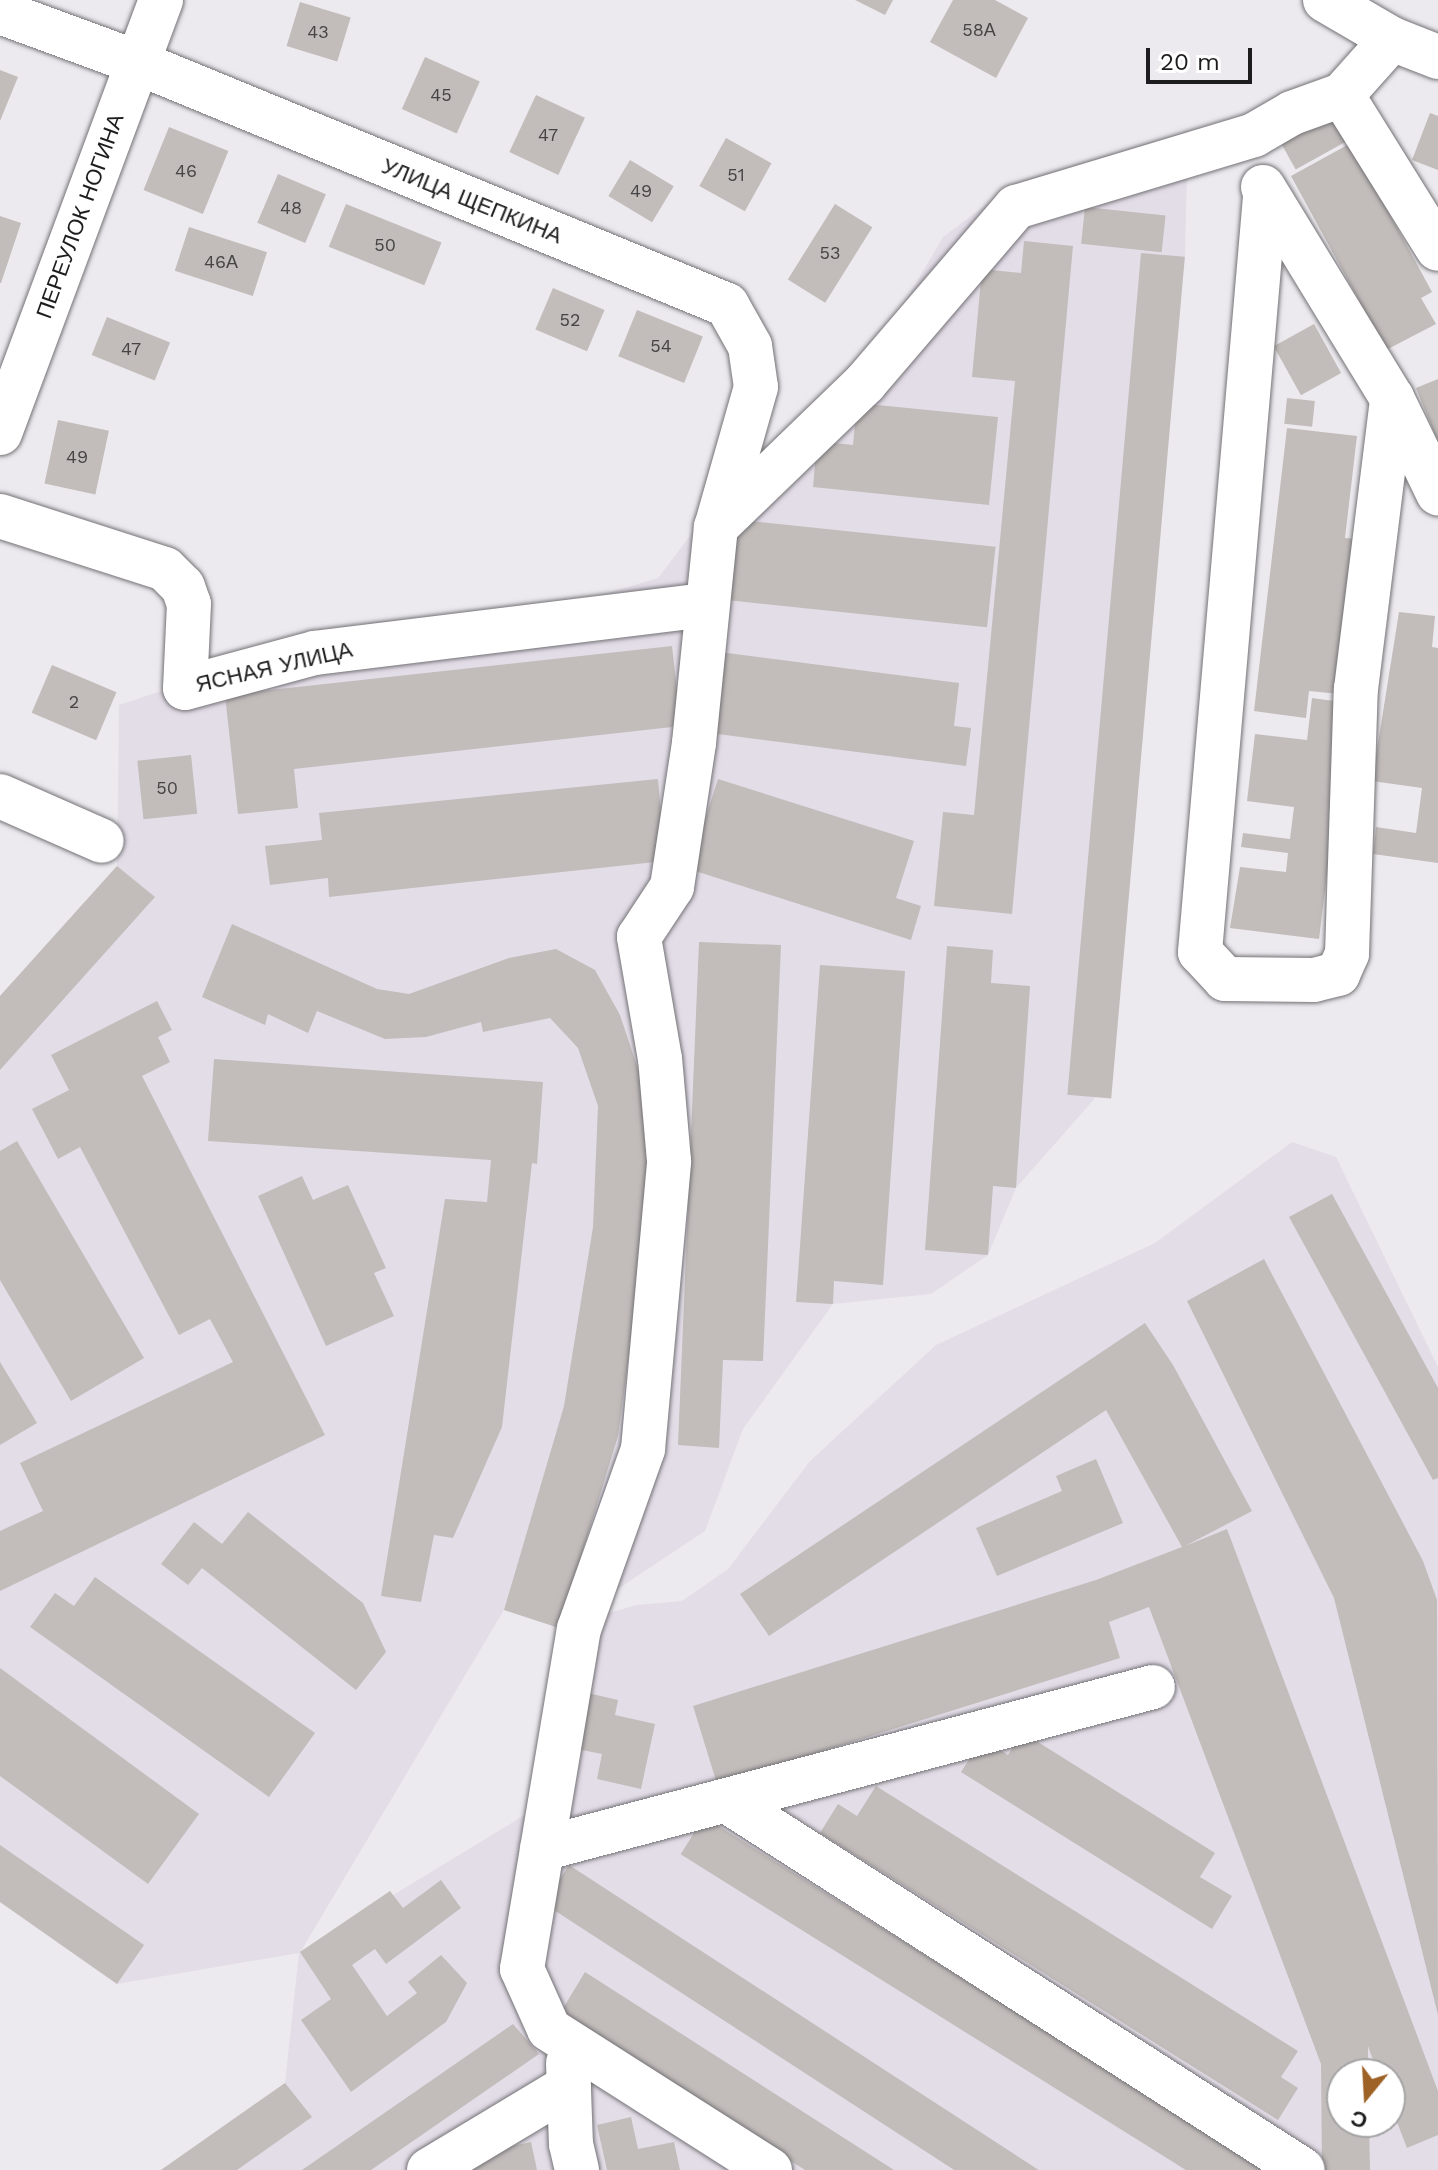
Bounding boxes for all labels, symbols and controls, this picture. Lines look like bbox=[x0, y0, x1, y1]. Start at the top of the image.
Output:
house number: 58А bbox=[962, 19, 996, 41]
house number: 43 bbox=[307, 21, 329, 43]
scale bar bbox=[1150, 32, 1256, 82]
text: 20 m bbox=[1160, 48, 1220, 76]
house number: 45 bbox=[430, 84, 452, 106]
street label: ПЕРЕУЛОК НОГИНА bbox=[31, 110, 129, 322]
house number: 47 bbox=[538, 124, 558, 146]
street label: УЛИЦА ЩЕПКИНА bbox=[378, 153, 566, 249]
house number: 46 bbox=[175, 160, 197, 182]
house number: 51 bbox=[727, 164, 745, 186]
house number: 49 bbox=[630, 180, 652, 202]
house number: 48 bbox=[280, 197, 302, 219]
house number: 50 bbox=[374, 234, 396, 256]
house number: 53 bbox=[820, 242, 840, 264]
house number: 46А bbox=[204, 251, 238, 273]
house number: 52 bbox=[560, 309, 580, 331]
house number: 54 bbox=[650, 335, 672, 357]
house number: 47 bbox=[121, 338, 141, 360]
house number: 49 bbox=[66, 446, 88, 468]
street label: ЯСНАЯ УЛИЦА bbox=[193, 636, 355, 698]
house number: 2 bbox=[69, 691, 79, 713]
house number: 50 bbox=[156, 777, 178, 799]
north arrow bbox=[1326, 2058, 1406, 2138]
text: С bbox=[1348, 2105, 1370, 2134]

